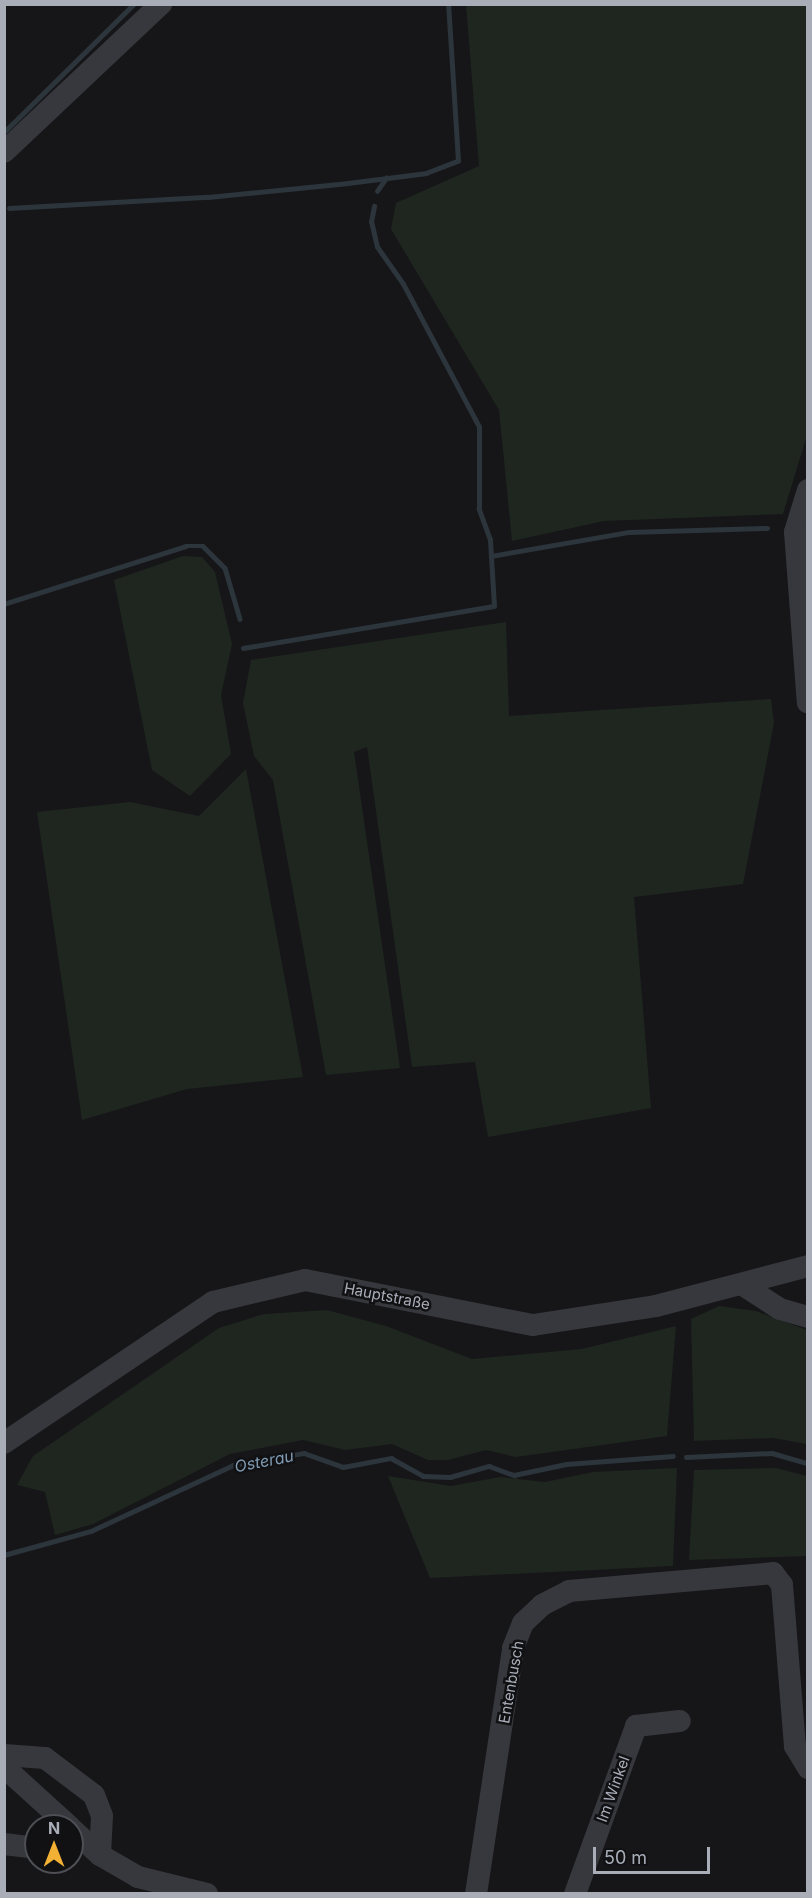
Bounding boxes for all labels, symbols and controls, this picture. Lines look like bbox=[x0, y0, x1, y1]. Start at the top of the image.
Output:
street label: Hauptstraße bbox=[342, 1279, 432, 1313]
water label: Osterau bbox=[233, 1446, 295, 1476]
street label: Entenbusch bbox=[495, 1639, 527, 1725]
street label: Im Winkel bbox=[593, 1754, 633, 1824]
north arrow bbox=[24, 1814, 84, 1874]
text: N bbox=[48, 1818, 60, 1838]
scale bar bbox=[596, 1835, 713, 1873]
text: 50 m bbox=[604, 1847, 647, 1868]

